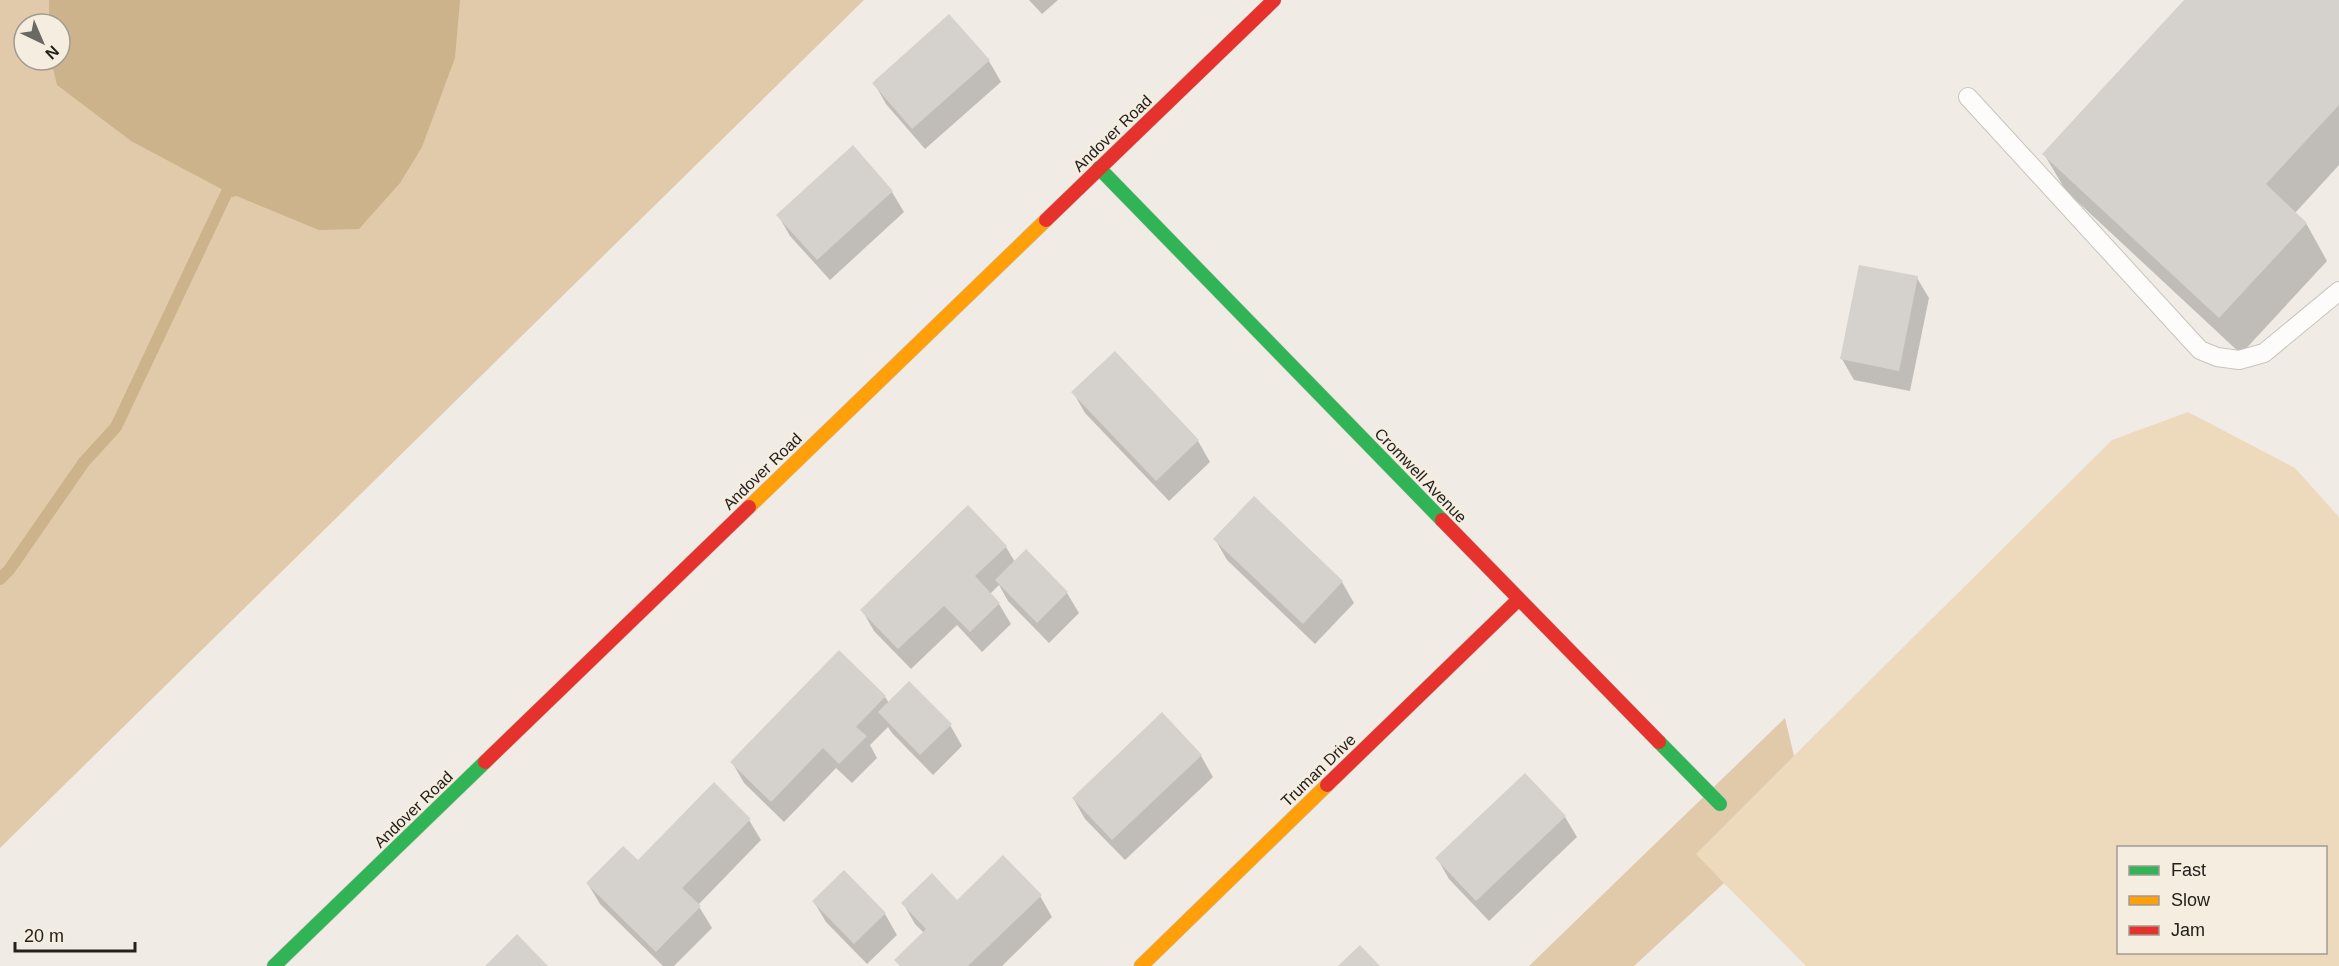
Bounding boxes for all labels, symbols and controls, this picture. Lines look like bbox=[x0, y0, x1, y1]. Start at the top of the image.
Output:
north arrow bbox=[12, 12, 72, 72]
text: N bbox=[42, 42, 62, 63]
street label: Andover Road bbox=[1070, 92, 1155, 175]
street label: Cromwell Avenue bbox=[1371, 425, 1470, 526]
street label: Andover Road bbox=[720, 430, 805, 513]
street label: Truman Drive bbox=[1278, 731, 1359, 810]
street label: Andover Road bbox=[371, 768, 456, 851]
legend bbox=[2117, 846, 2327, 954]
text: Fast bbox=[2171, 860, 2206, 880]
text: Slow bbox=[2171, 890, 2211, 910]
scale bar bbox=[15, 915, 135, 953]
text: Jam bbox=[2171, 920, 2205, 940]
text: 20 m bbox=[24, 926, 64, 946]

